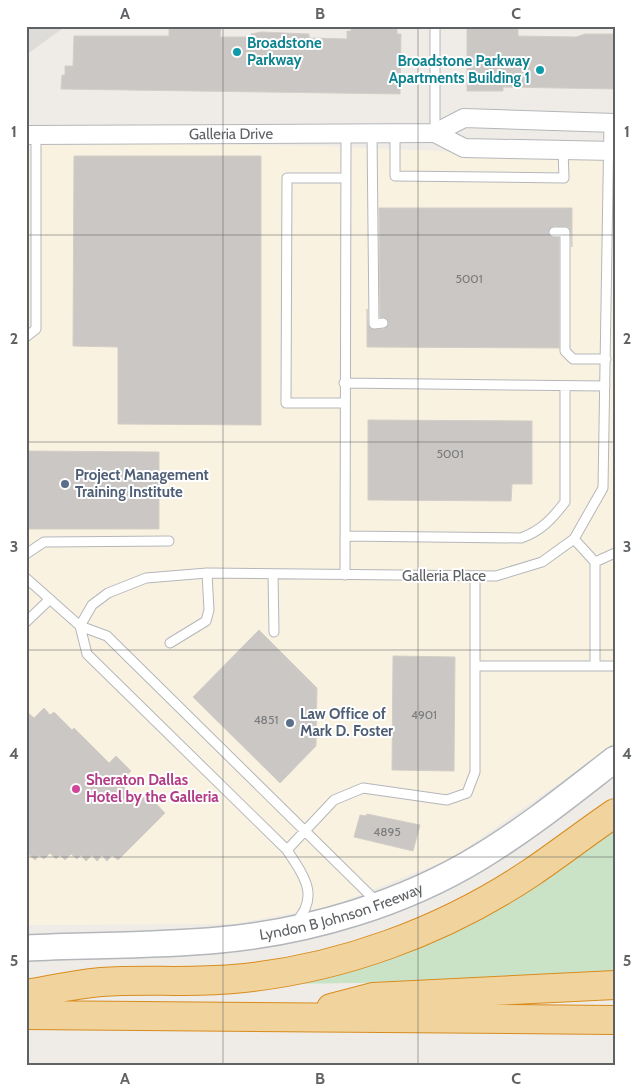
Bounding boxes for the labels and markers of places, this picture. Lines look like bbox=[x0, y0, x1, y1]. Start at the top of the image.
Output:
place label: Broadstone Parkway bbox=[247, 34, 322, 69]
marker: Broadstone Parkway bbox=[231, 46, 243, 58]
place label: Broadstone Parkway Apartments Building 1 bbox=[389, 52, 531, 87]
marker: Broadstone Parkway Apartments Building 1 bbox=[534, 64, 546, 76]
place label: Project Management Training Institute bbox=[75, 466, 209, 501]
marker: Project Management Training Institute bbox=[59, 478, 71, 490]
place label: Law Office of Mark D. Foster bbox=[300, 705, 393, 740]
marker: Law Office of Mark D. Foster bbox=[284, 717, 296, 729]
place label: Sheraton Dallas Hotel by the Galleria bbox=[86, 771, 219, 806]
marker: Sheraton Dallas Hotel by the Galleria bbox=[70, 783, 82, 795]

